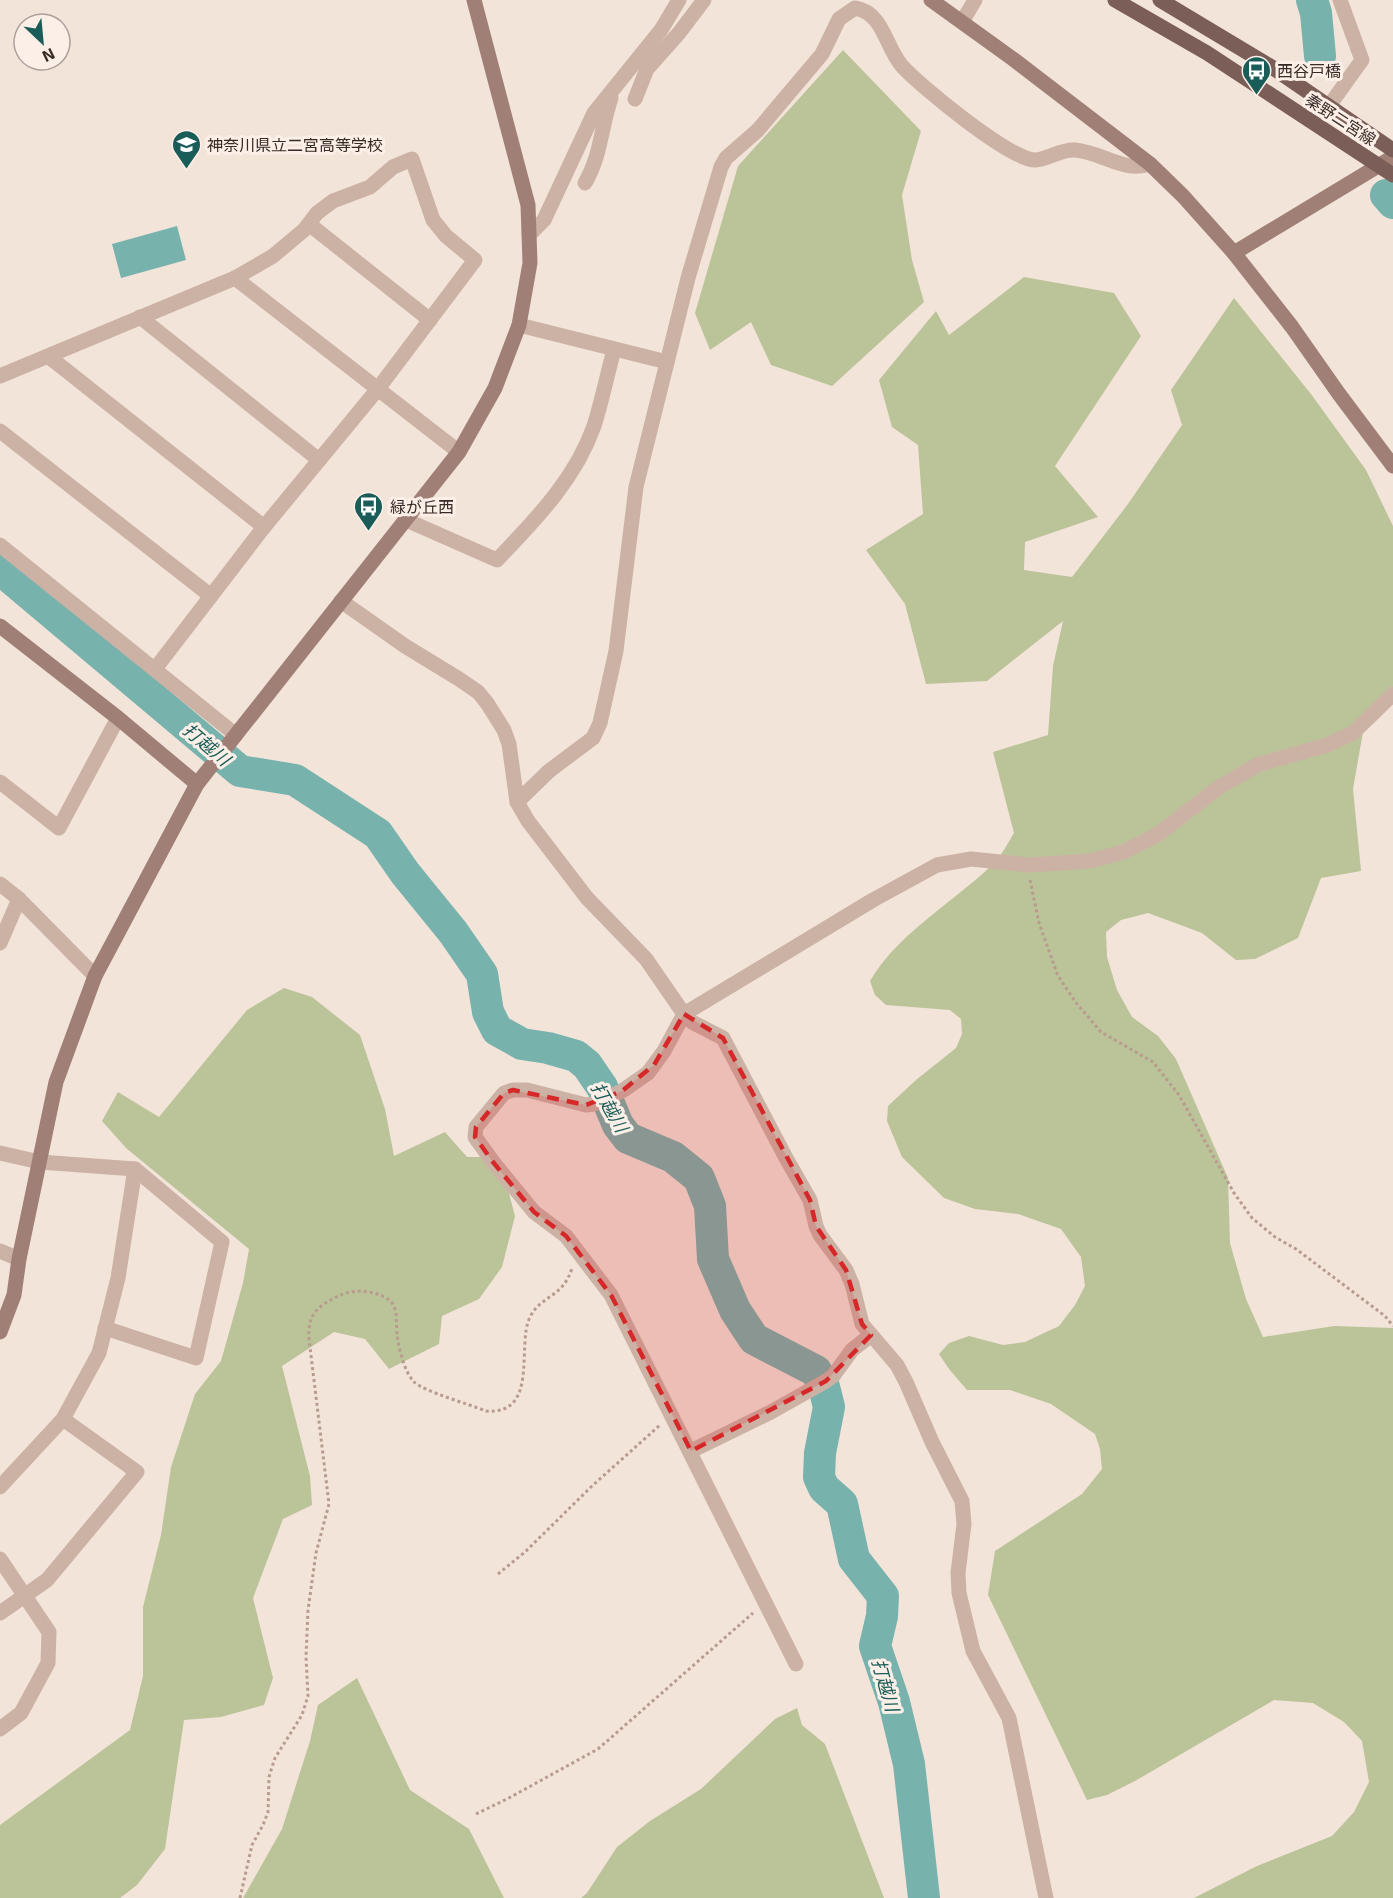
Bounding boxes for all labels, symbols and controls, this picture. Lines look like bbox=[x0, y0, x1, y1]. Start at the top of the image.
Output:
north arrow bbox=[12, 12, 72, 72]
text: N bbox=[39, 45, 58, 67]
bus stop icon: 西谷戸橋 bbox=[1240, 54, 1272, 96]
place label: 西谷戸橋 bbox=[1277, 61, 1341, 80]
street label: 秦野二宮線 bbox=[1302, 89, 1380, 149]
school or university icon: 神奈川県立二宮高等学校 bbox=[170, 128, 202, 170]
place label: 神奈川県立二宮高等学校 bbox=[207, 135, 383, 154]
bus stop icon: 緑が丘西 bbox=[353, 490, 385, 532]
place label: 緑が丘西 bbox=[390, 497, 454, 516]
water label: 打越川 bbox=[179, 718, 236, 771]
water label: 打越川 bbox=[587, 1078, 634, 1138]
water label: 打越川 bbox=[868, 1656, 905, 1716]

